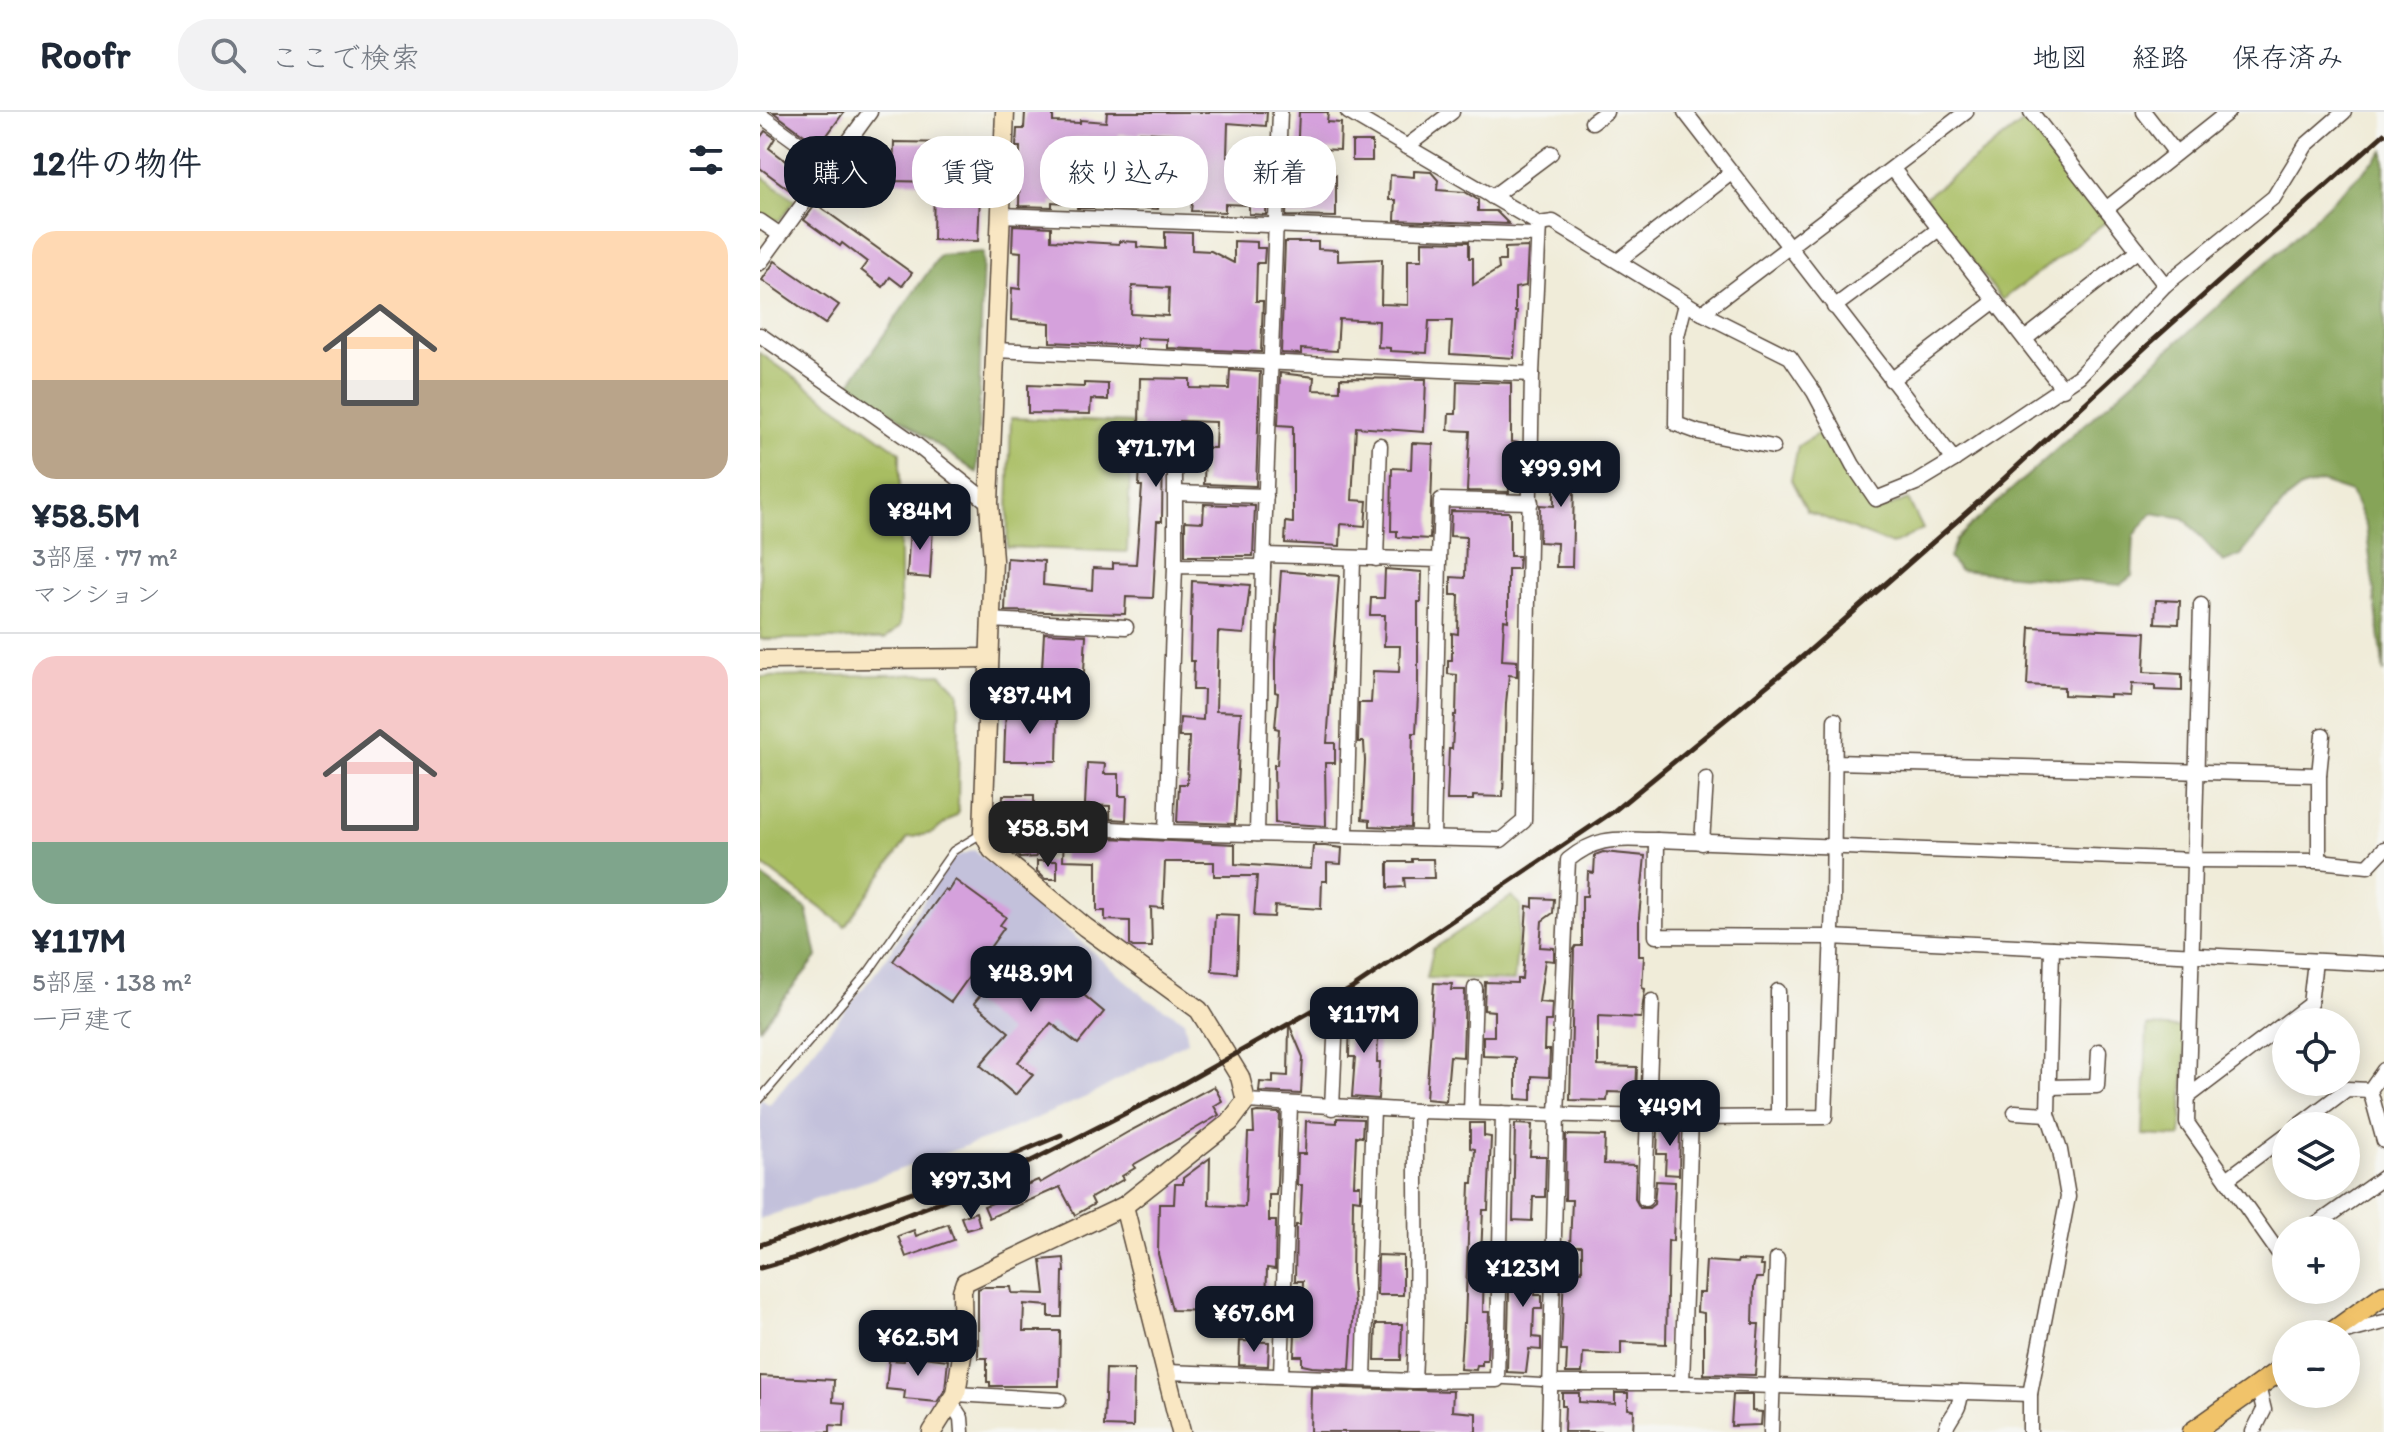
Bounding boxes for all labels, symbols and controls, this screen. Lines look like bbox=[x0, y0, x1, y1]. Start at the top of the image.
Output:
search box bbox=[178, 19, 738, 91]
text: Roofr bbox=[40, 32, 130, 78]
icon: search bbox=[206, 33, 250, 77]
text: ここで検索 bbox=[270, 39, 420, 76]
text: 地図 bbox=[2032, 40, 2088, 74]
text: 経路 bbox=[2132, 40, 2188, 74]
text: 保存済み bbox=[2232, 40, 2344, 74]
chip: 購入 bbox=[784, 136, 896, 208]
chip: 賃貸 bbox=[912, 136, 1024, 208]
chip: 絞り込み bbox=[1040, 136, 1208, 208]
chip: 新着 bbox=[1224, 136, 1336, 208]
icon: filters bbox=[684, 138, 728, 182]
text: 12件の物件 bbox=[32, 143, 202, 184]
icon: home bbox=[308, 283, 452, 427]
pin: ¥71.7M bbox=[1091, 421, 1221, 489]
text: ¥71.7M bbox=[1116, 431, 1196, 463]
pin: ¥99.9M bbox=[1496, 441, 1626, 509]
text: ¥99.9M bbox=[1520, 451, 1602, 483]
pin: ¥84M bbox=[873, 484, 967, 552]
text: ¥84M bbox=[888, 494, 952, 526]
text: ¥58.5M bbox=[32, 495, 140, 536]
text: 3部屋 · 77 m² bbox=[32, 541, 178, 573]
text: マンション bbox=[32, 578, 161, 610]
pin: ¥87.4M bbox=[965, 668, 1095, 736]
text: ¥87.4M bbox=[988, 678, 1072, 710]
icon: home bbox=[308, 708, 452, 852]
pin: ¥58.5M bbox=[983, 801, 1113, 869]
text: ¥58.5M bbox=[1007, 811, 1089, 843]
text: ¥117M bbox=[32, 920, 126, 961]
pin: ¥48.9M bbox=[966, 946, 1096, 1014]
text: ¥48.9M bbox=[989, 956, 1073, 988]
text: 5部屋 · 138 m² bbox=[32, 966, 192, 998]
pin: ¥117M bbox=[1308, 987, 1420, 1055]
text: ¥117M bbox=[1328, 997, 1400, 1029]
text: 一戸建て bbox=[32, 1003, 136, 1035]
map controls bbox=[2272, 1008, 2360, 1408]
button: locate bbox=[2272, 1008, 2360, 1096]
pin: ¥49M bbox=[1623, 1080, 1717, 1148]
text: ¥49M bbox=[1638, 1090, 1702, 1122]
button: layers bbox=[2272, 1112, 2360, 1200]
pin: ¥97.3M bbox=[906, 1153, 1036, 1221]
text: ¥97.3M bbox=[930, 1163, 1012, 1195]
button: + bbox=[2272, 1216, 2360, 1304]
pin: ¥123M bbox=[1467, 1241, 1579, 1309]
text: ¥123M bbox=[1486, 1251, 1560, 1283]
pin: ¥67.6M bbox=[1189, 1286, 1319, 1354]
text: ¥67.6M bbox=[1213, 1296, 1295, 1328]
pin: ¥62.5M bbox=[853, 1310, 983, 1378]
text: ¥62.5M bbox=[877, 1320, 959, 1352]
button: − bbox=[2272, 1320, 2360, 1408]

